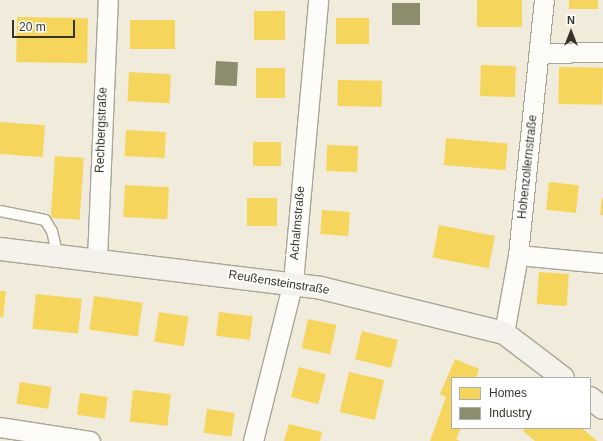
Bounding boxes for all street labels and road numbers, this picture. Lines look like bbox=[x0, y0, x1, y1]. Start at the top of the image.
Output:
street label: Rechbergstraße bbox=[93, 87, 111, 173]
street label: Hohenzollernstraße bbox=[515, 114, 541, 220]
street label: Achalmstraße bbox=[288, 186, 308, 260]
street label: Reußensteinstraße bbox=[227, 268, 331, 298]

